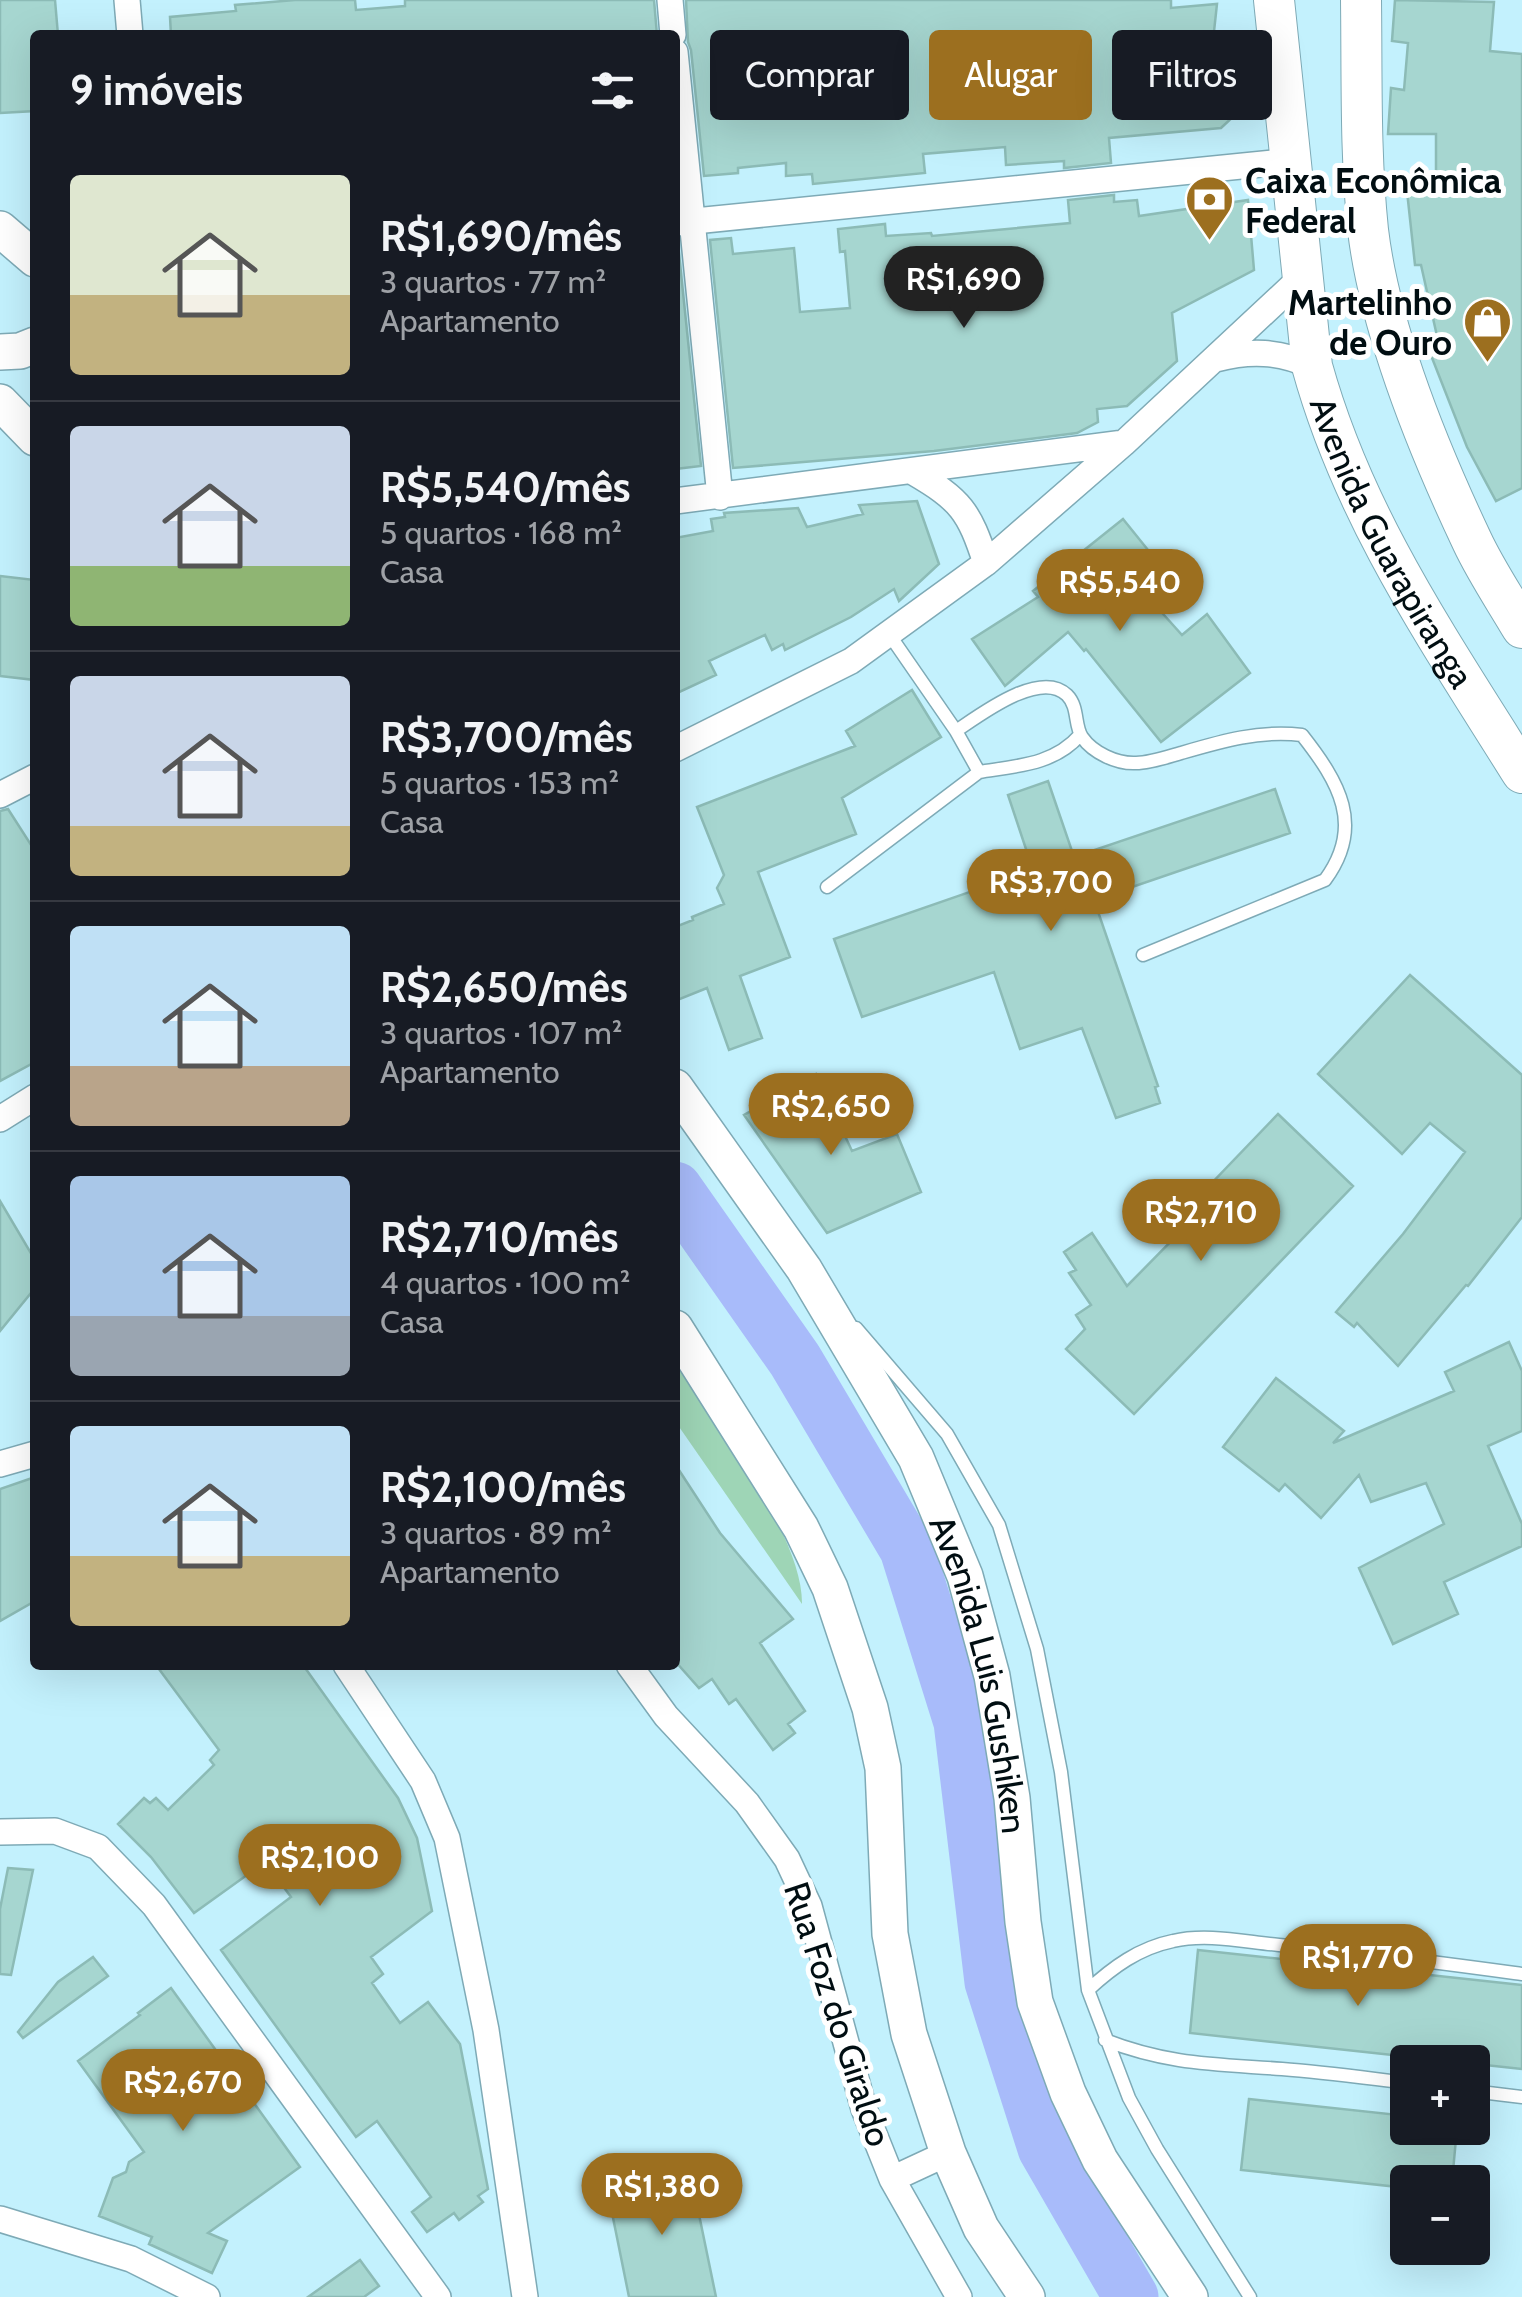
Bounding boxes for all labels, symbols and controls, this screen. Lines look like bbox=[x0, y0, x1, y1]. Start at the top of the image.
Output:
chip: Comprar bbox=[710, 30, 909, 120]
chip: Alugar bbox=[929, 30, 1092, 120]
chip: Filtros bbox=[1112, 30, 1272, 120]
icon: filters bbox=[585, 63, 640, 118]
text: 9 imóveis bbox=[70, 64, 243, 116]
place label: Caixa Econômica Federal bbox=[1245, 159, 1502, 242]
bank icon: Caixa Econômica Federal bbox=[1184, 174, 1236, 242]
text: R$1,690/mês bbox=[380, 210, 622, 262]
icon: home bbox=[150, 215, 270, 335]
pin: R$1,690 bbox=[872, 246, 1056, 331]
text: R$1,690 bbox=[906, 259, 1022, 298]
text: 3 quartos · 77 m² bbox=[380, 262, 606, 301]
place label: Martelinho de Ouro bbox=[1288, 281, 1452, 364]
shop icon: Martelinho de Ouro bbox=[1461, 296, 1513, 364]
text: Apartamento bbox=[380, 301, 560, 340]
street label: Avenida Guarapiranga bbox=[1301, 391, 1484, 695]
text: R$5,540/mês bbox=[380, 461, 631, 513]
icon: home bbox=[150, 466, 270, 586]
text: 5 quartos · 168 m² bbox=[380, 513, 622, 552]
pin: R$5,540 bbox=[1028, 549, 1212, 634]
text: Casa bbox=[380, 552, 444, 591]
text: R$5,540 bbox=[1059, 562, 1181, 601]
text: R$3,700/mês bbox=[380, 711, 633, 763]
icon: home bbox=[150, 716, 270, 836]
text: 5 quartos · 153 m² bbox=[380, 763, 619, 802]
text: Casa bbox=[380, 802, 444, 841]
pin: R$3,700 bbox=[959, 849, 1143, 934]
text: R$3,700 bbox=[989, 862, 1113, 901]
text: R$2,650/mês bbox=[380, 961, 628, 1013]
icon: home bbox=[150, 966, 270, 1086]
text: 3 quartos · 107 m² bbox=[380, 1013, 623, 1052]
text: Apartamento bbox=[380, 1052, 560, 1091]
pin: R$2,650 bbox=[739, 1073, 923, 1158]
text: R$2,650 bbox=[771, 1086, 891, 1125]
pin: R$2,710 bbox=[1109, 1179, 1293, 1264]
text: R$2,710 bbox=[1144, 1192, 1258, 1231]
text: R$2,710/mês bbox=[380, 1211, 619, 1263]
icon: home bbox=[150, 1216, 270, 1336]
text: 4 quartos · 100 m² bbox=[380, 1263, 630, 1302]
text: Casa bbox=[380, 1302, 444, 1341]
text: R$2,100/mês bbox=[380, 1461, 626, 1513]
icon: home bbox=[150, 1466, 270, 1586]
street label: Avenida Luis Gushiken bbox=[921, 1509, 1037, 1835]
text: 3 quartos · 89 m² bbox=[380, 1513, 612, 1552]
text: Apartamento bbox=[380, 1552, 560, 1591]
pin: R$2,100 bbox=[228, 1824, 412, 1909]
text: R$2,100 bbox=[260, 1837, 380, 1876]
street label: Rua Foz do Giraldo bbox=[775, 1876, 901, 2152]
pin: R$1,770 bbox=[1266, 1924, 1450, 2009]
text: R$1,770 bbox=[1302, 1937, 1414, 1976]
map controls bbox=[1390, 2045, 1490, 2265]
button: + bbox=[1390, 2045, 1490, 2145]
pin: R$2,670 bbox=[91, 2049, 275, 2134]
text: R$2,670 bbox=[123, 2062, 243, 2101]
pin: R$1,380 bbox=[570, 2153, 754, 2238]
button: − bbox=[1390, 2165, 1490, 2265]
text: R$1,380 bbox=[604, 2166, 721, 2205]

